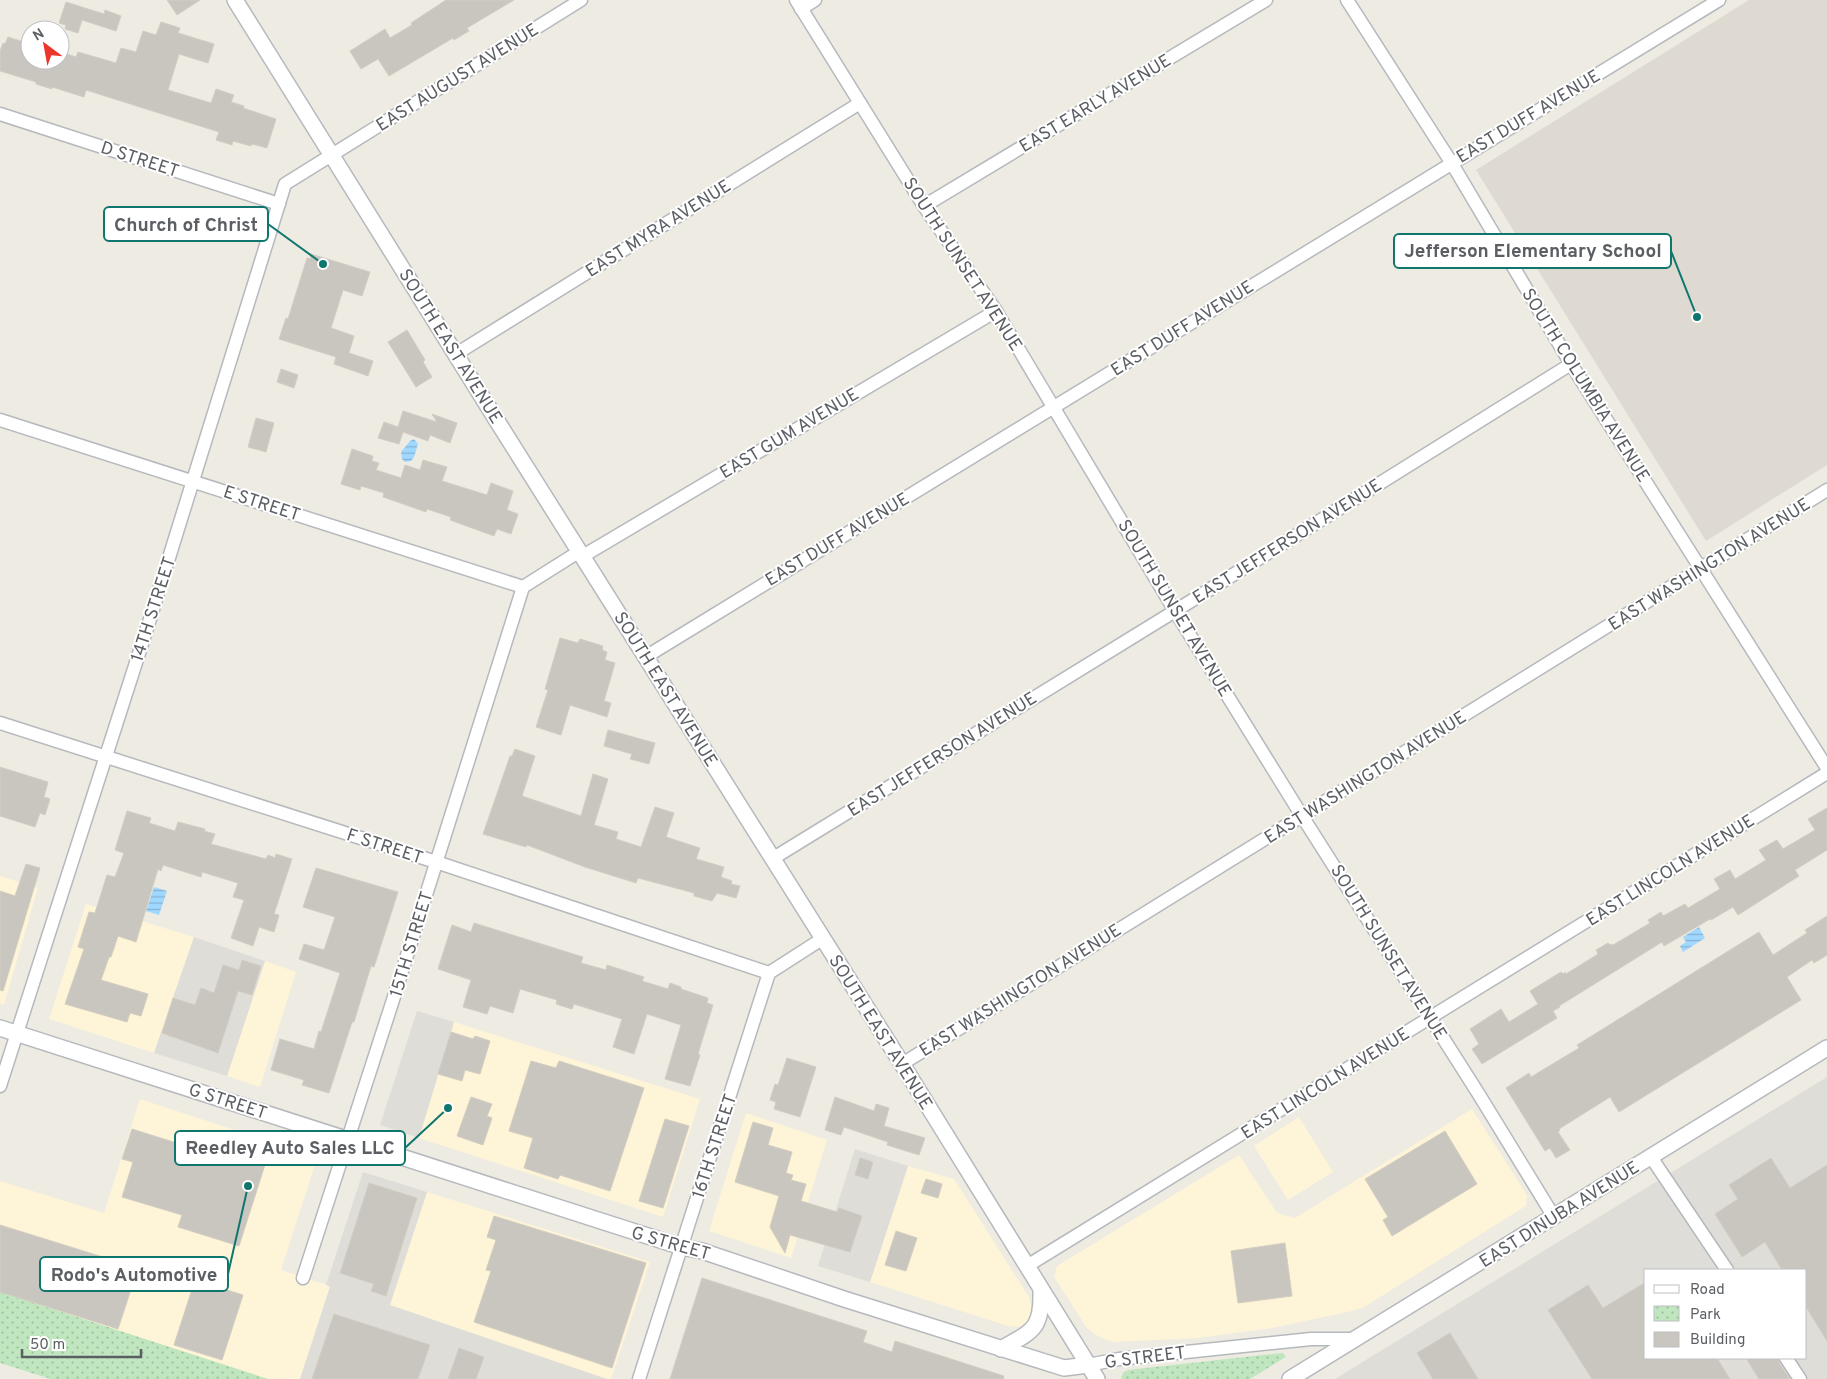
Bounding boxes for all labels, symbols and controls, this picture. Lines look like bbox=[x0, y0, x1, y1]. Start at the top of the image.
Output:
street label: EAST AUGUST AVENUE bbox=[372, 19, 543, 138]
north arrow bbox=[20, 20, 70, 70]
text: N bbox=[30, 25, 48, 45]
street label: EAST EARLY AVENUE bbox=[1016, 50, 1176, 159]
street label: EAST DUFF AVENUE bbox=[1452, 65, 1605, 169]
street label: D STREET bbox=[97, 137, 182, 184]
street label: SOUTH SUNSET AVENUE bbox=[897, 173, 1027, 356]
street label: EAST MYRA AVENUE bbox=[582, 175, 736, 283]
callout: Church of Christ bbox=[104, 207, 268, 241]
text: Church of Christ bbox=[114, 214, 258, 238]
callout: Jefferson Elementary School bbox=[1394, 234, 1671, 268]
text: Jefferson Elementary School bbox=[1404, 240, 1662, 264]
street label: SOUTH EAST AVENUE bbox=[393, 265, 507, 429]
street label: EAST DUFF AVENUE bbox=[1107, 276, 1259, 383]
street label: SOUTH COLUMBIA AVENUE bbox=[1515, 284, 1654, 487]
street label: EAST GUM AVENUE bbox=[716, 384, 864, 485]
street label: EAST JEFFERSON AVENUE bbox=[1189, 475, 1387, 610]
street label: E STREET bbox=[220, 481, 303, 528]
street label: EAST DUFF AVENUE bbox=[761, 488, 914, 592]
street label: EAST WASHINGTON AVENUE bbox=[1605, 494, 1815, 637]
street label: SOUTH SUNSET AVENUE bbox=[1112, 516, 1236, 702]
street label: 14TH STREET bbox=[127, 554, 182, 665]
street label: SOUTH EAST AVENUE bbox=[608, 608, 722, 772]
street label: EAST JEFFERSON AVENUE bbox=[844, 688, 1042, 823]
street label: EAST WASHINGTON AVENUE bbox=[1261, 707, 1471, 850]
street label: EAST LINCOLN AVENUE bbox=[1582, 810, 1759, 933]
street label: F STREET bbox=[343, 824, 426, 871]
street label: SOUTH SUNSET AVENUE bbox=[1324, 861, 1451, 1045]
street label: 15TH STREET bbox=[385, 889, 439, 1000]
street label: EAST WASHINGTON AVENUE bbox=[916, 920, 1126, 1063]
street label: SOUTH EAST AVENUE bbox=[823, 951, 937, 1115]
street label: EAST LINCOLN AVENUE bbox=[1237, 1023, 1414, 1146]
street label: G STREET bbox=[185, 1079, 270, 1126]
street label: 16TH STREET bbox=[688, 1091, 743, 1202]
callout: Reedley Auto Sales LLC bbox=[175, 1131, 405, 1165]
text: Reedley Auto Sales LLC bbox=[185, 1137, 395, 1161]
street label: EAST DINUBA AVENUE bbox=[1476, 1157, 1644, 1274]
street label: G STREET bbox=[628, 1222, 713, 1267]
callout: Rodo's Automotive bbox=[40, 1257, 228, 1291]
text: Rodo's Automotive bbox=[51, 1264, 217, 1288]
legend bbox=[1644, 1269, 1807, 1359]
text: Road bbox=[1690, 1281, 1725, 1300]
text: Park bbox=[1690, 1306, 1721, 1325]
scale bar bbox=[22, 1326, 141, 1358]
text: Building bbox=[1690, 1331, 1745, 1350]
text: 50 m bbox=[30, 1336, 65, 1355]
street label: G STREET bbox=[1103, 1342, 1187, 1375]

